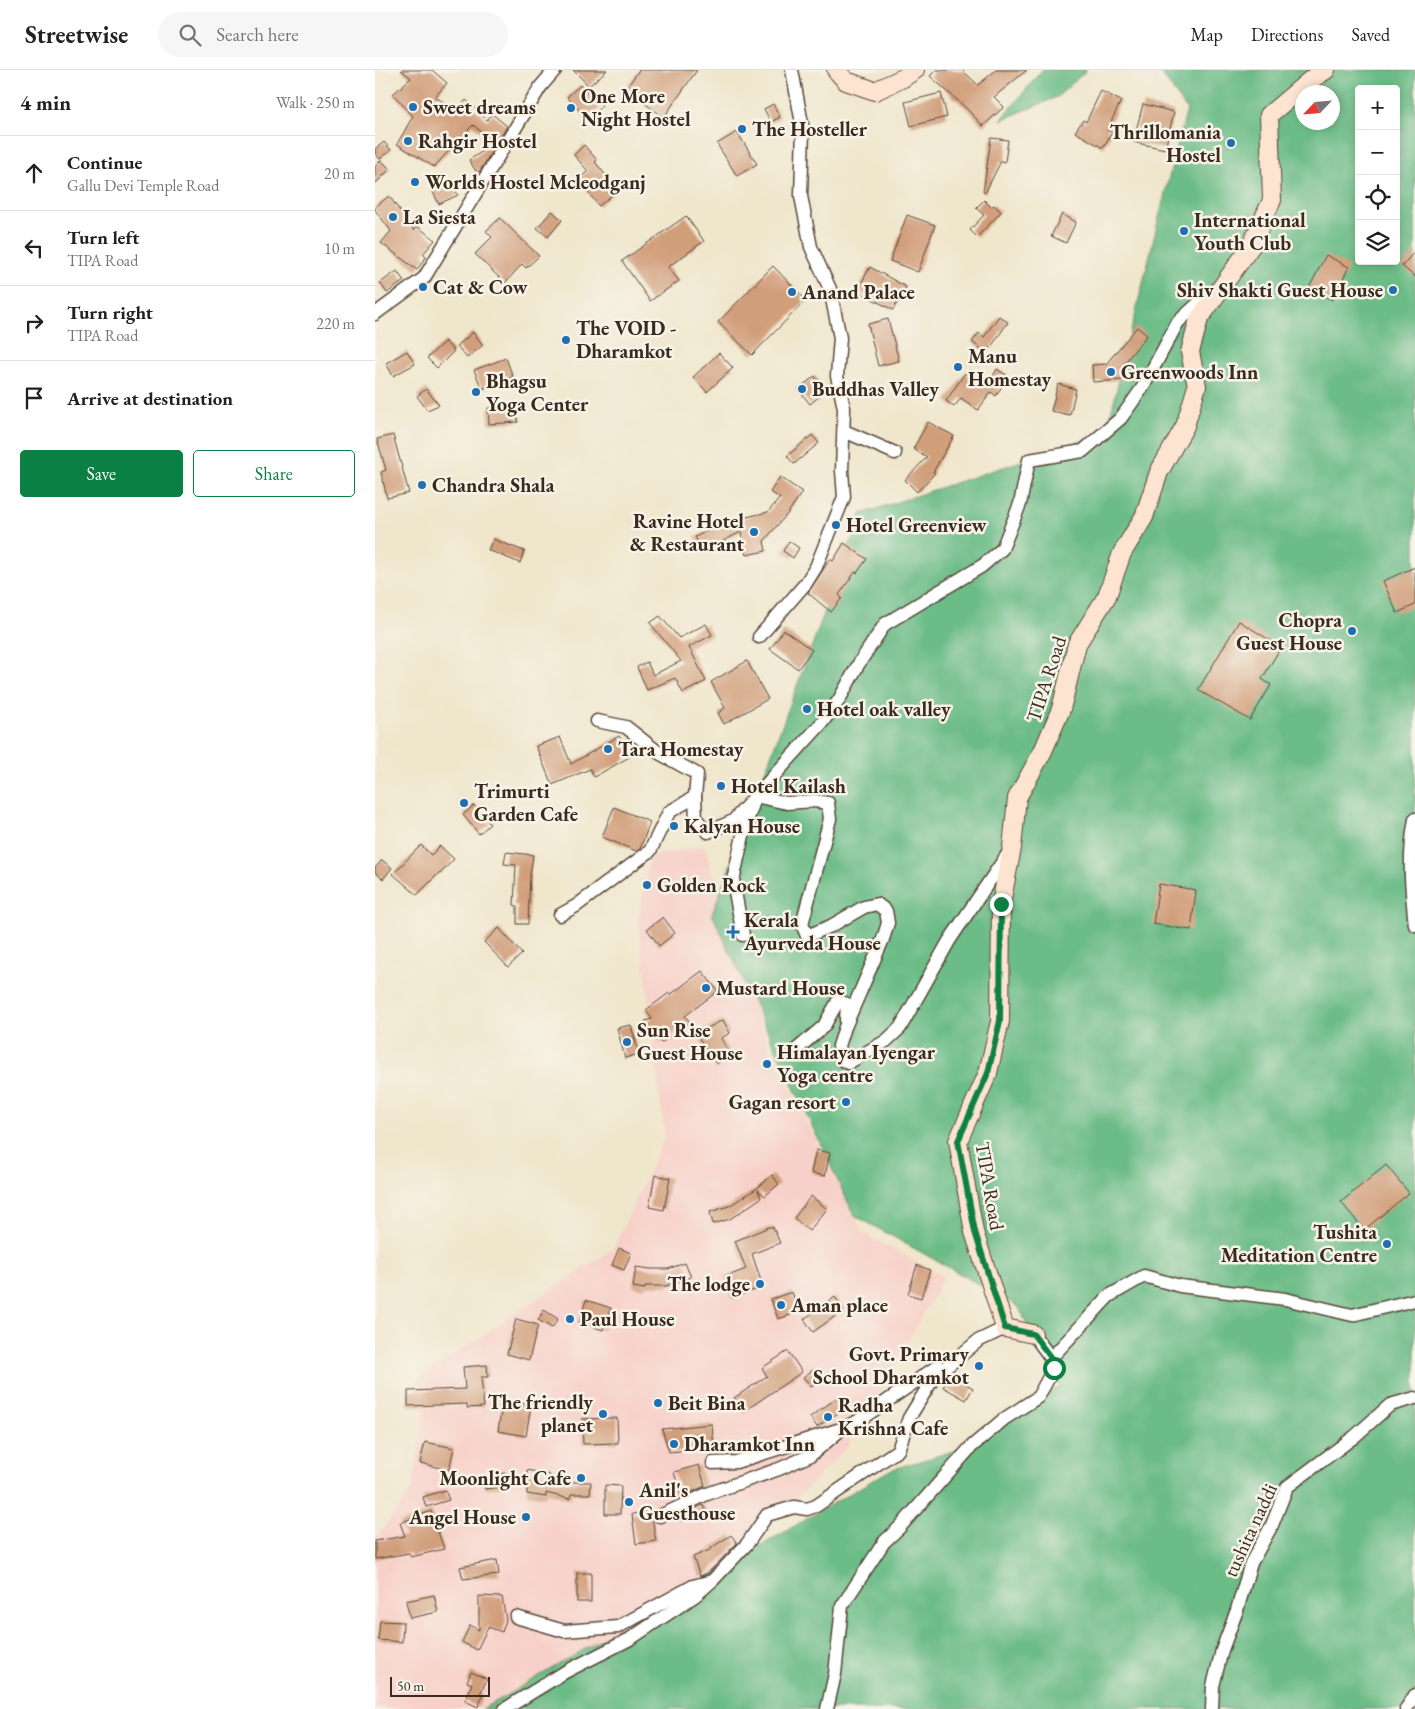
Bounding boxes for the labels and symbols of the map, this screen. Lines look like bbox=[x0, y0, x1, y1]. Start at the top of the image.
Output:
place label: One More Night Hostel bbox=[581, 83, 691, 132]
north arrow bbox=[1295, 85, 1340, 130]
place label: Sweet dreams bbox=[423, 94, 536, 120]
marker: Sweet dreams bbox=[407, 101, 419, 113]
marker: One More Night Hostel bbox=[565, 102, 577, 114]
place label: The Hosteller bbox=[752, 116, 868, 142]
place label: Thrillomania Hostel bbox=[1110, 119, 1221, 168]
marker: The Hosteller bbox=[736, 123, 748, 135]
place label: Rahgir Hostel bbox=[418, 128, 537, 154]
marker: Rahgir Hostel bbox=[402, 135, 414, 147]
marker: Thrillomania Hostel bbox=[1225, 137, 1237, 149]
place label: Worlds Hostel Mcleodganj bbox=[425, 169, 646, 195]
marker: Worlds Hostel Mcleodganj bbox=[409, 176, 421, 188]
place label: La Siesta bbox=[403, 204, 476, 230]
place label: International Youth Club bbox=[1194, 207, 1306, 256]
marker: La Siesta bbox=[387, 211, 399, 223]
marker: International Youth Club bbox=[1178, 225, 1190, 237]
place label: Cat & Cow bbox=[433, 274, 528, 300]
place label: Shiv Shakti Guest House bbox=[1177, 277, 1383, 303]
place label: Anand Palace bbox=[801, 279, 915, 305]
marker: Cat & Cow bbox=[417, 281, 429, 293]
marker: Shiv Shakti Guest House bbox=[1387, 284, 1399, 296]
marker: Anand Palace bbox=[786, 286, 798, 298]
place label: The VOID - Dharamkot bbox=[576, 315, 676, 364]
marker: The VOID - Dharamkot bbox=[560, 334, 572, 346]
place label: Manu Homestay bbox=[968, 343, 1051, 392]
place label: Greenwoods Inn bbox=[1121, 359, 1258, 385]
marker: Manu Homestay bbox=[952, 361, 964, 373]
marker: Greenwoods Inn bbox=[1105, 366, 1117, 378]
place label: Bhagsu Yoga Center bbox=[486, 368, 589, 417]
place label: Buddhas Valley bbox=[812, 376, 939, 402]
marker: Buddhas Valley bbox=[796, 383, 808, 395]
marker: Bhagsu Yoga Center bbox=[470, 386, 482, 398]
place label: Chandra Shala bbox=[432, 472, 555, 498]
marker: Chandra Shala bbox=[416, 479, 428, 491]
place label: Ravine Hotel & Restaurant bbox=[630, 508, 744, 557]
place label: Hotel Greenview bbox=[846, 512, 987, 538]
marker: Hotel Greenview bbox=[830, 519, 842, 531]
marker: Ravine Hotel & Restaurant bbox=[748, 526, 760, 538]
place label: Chopra Guest House bbox=[1236, 607, 1342, 656]
marker: Chopra Guest House bbox=[1346, 625, 1358, 637]
street label: TIPA Road bbox=[1020, 632, 1072, 725]
place label: Hotel oak valley bbox=[817, 696, 951, 722]
marker: Hotel oak valley bbox=[801, 703, 813, 715]
place label: Tara Homestay bbox=[618, 736, 744, 762]
marker: Tara Homestay bbox=[602, 743, 614, 755]
place label: Hotel Kailash bbox=[731, 773, 846, 799]
place label: Trimurti Garden Cafe bbox=[474, 778, 578, 827]
marker: Hotel Kailash bbox=[715, 780, 727, 792]
marker: Trimurti Garden Cafe bbox=[458, 797, 470, 809]
place label: Kalyan House bbox=[684, 813, 800, 839]
marker: Kalyan House bbox=[668, 820, 680, 832]
place label: Golden Rock bbox=[657, 872, 767, 898]
marker: Golden Rock bbox=[641, 879, 653, 891]
route end bbox=[990, 893, 1013, 916]
place label: Kerala Ayurveda House bbox=[743, 907, 881, 956]
marker: Kerala Ayurveda House bbox=[726, 925, 740, 939]
place label: Mustard House bbox=[716, 975, 845, 1001]
marker: Mustard House bbox=[700, 982, 712, 994]
place label: Sun Rise Guest House bbox=[637, 1017, 743, 1066]
marker: Sun Rise Guest House bbox=[621, 1036, 633, 1048]
place label: Himalayan Iyengar Yoga centre bbox=[777, 1039, 936, 1088]
marker: Himalayan Iyengar Yoga centre bbox=[761, 1058, 773, 1070]
place label: Gagan resort bbox=[729, 1089, 836, 1115]
marker: Gagan resort bbox=[840, 1096, 852, 1108]
street label: TIPA Road bbox=[969, 1140, 1011, 1233]
place label: Tushita Meditation Centre bbox=[1221, 1219, 1377, 1268]
marker: Tushita Meditation Centre bbox=[1381, 1238, 1393, 1250]
place label: The lodge bbox=[667, 1271, 750, 1297]
marker: The lodge bbox=[754, 1278, 766, 1290]
place label: Aman place bbox=[790, 1292, 888, 1318]
marker: Aman place bbox=[775, 1299, 787, 1311]
place label: Paul House bbox=[580, 1306, 675, 1332]
marker: Paul House bbox=[564, 1313, 576, 1325]
place label: Govt. Primary School Dharamkot bbox=[813, 1341, 969, 1390]
route start bbox=[1043, 1357, 1066, 1380]
marker: Govt. Primary School Dharamkot bbox=[973, 1360, 985, 1372]
place label: The friendly planet bbox=[488, 1389, 593, 1438]
place label: Beit Bina bbox=[668, 1390, 746, 1416]
place label: Radha Krishna Cafe bbox=[838, 1392, 948, 1441]
marker: Beit Bina bbox=[652, 1397, 664, 1409]
marker: The friendly planet bbox=[597, 1408, 609, 1420]
marker: Radha Krishna Cafe bbox=[822, 1411, 834, 1423]
place label: Dharamkot Inn bbox=[684, 1431, 815, 1457]
marker: Dharamkot Inn bbox=[668, 1438, 680, 1450]
place label: Moonlight Cafe bbox=[439, 1465, 571, 1491]
marker: Moonlight Cafe bbox=[575, 1472, 587, 1484]
place label: Anil's Guesthouse bbox=[638, 1477, 735, 1526]
street label: tushita naddi bbox=[1217, 1479, 1283, 1581]
marker: Anil's Guesthouse bbox=[623, 1496, 635, 1508]
place label: Angel House bbox=[408, 1504, 516, 1530]
marker: Angel House bbox=[520, 1511, 532, 1523]
scale bar bbox=[390, 1674, 490, 1697]

